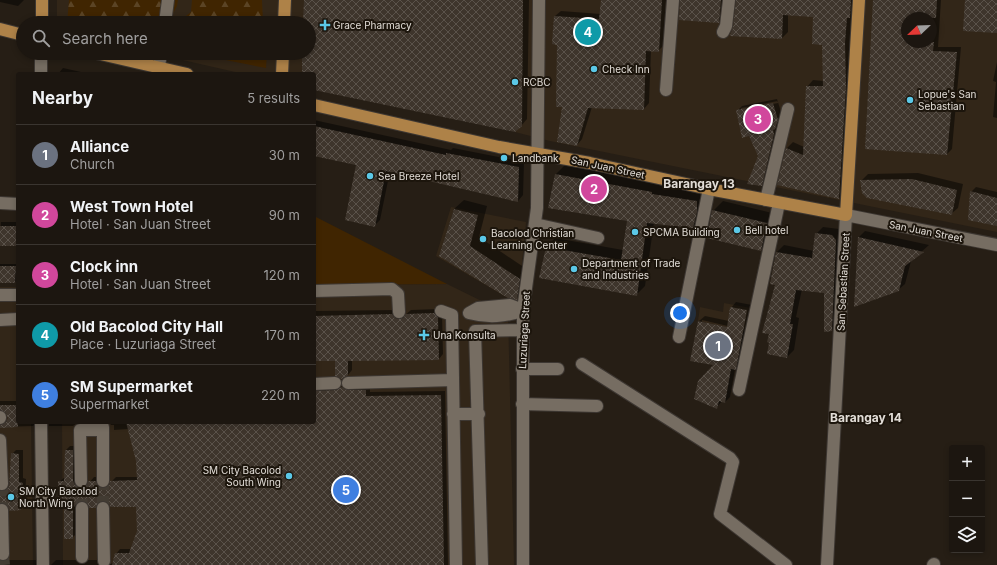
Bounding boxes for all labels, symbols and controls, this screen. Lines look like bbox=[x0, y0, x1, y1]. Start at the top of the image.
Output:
north arrow bbox=[901, 12, 937, 48]
search box bbox=[16, 16, 316, 60]
pin: 4 bbox=[575, 17, 601, 47]
place label: Grace Pharmacy bbox=[333, 19, 412, 31]
marker: Grace Pharmacy bbox=[320, 20, 330, 30]
icon: search bbox=[30, 27, 52, 49]
text: Search here bbox=[62, 29, 148, 48]
place label: Check Inn bbox=[602, 63, 650, 75]
marker: Check Inn bbox=[589, 64, 599, 74]
place label: RCBC bbox=[523, 76, 551, 88]
marker: RCBC bbox=[510, 77, 520, 87]
text: Nearby bbox=[32, 88, 93, 108]
place label: Lopue's San Sebastian bbox=[918, 88, 976, 112]
text: 5 results bbox=[247, 90, 300, 106]
marker: Lopue's San Sebastian bbox=[905, 95, 915, 105]
pin: 3 bbox=[745, 104, 771, 134]
text: Alliance bbox=[70, 137, 129, 156]
text: 1 bbox=[42, 147, 48, 163]
text: 30 m bbox=[269, 147, 300, 163]
place label: Landbank bbox=[512, 152, 559, 164]
marker: Landbank bbox=[499, 153, 509, 163]
street label: San Juan Street bbox=[570, 153, 647, 181]
text: Church bbox=[70, 156, 115, 172]
place label: Sea Breeze Hotel bbox=[378, 170, 459, 182]
marker: Sea Breeze Hotel bbox=[365, 171, 375, 181]
pin: 2 bbox=[581, 174, 607, 204]
district label: Barangay 13 bbox=[663, 176, 735, 191]
text: West Town Hotel bbox=[70, 197, 193, 216]
text: 2 bbox=[41, 207, 49, 223]
text: 90 m bbox=[269, 207, 300, 223]
text: Hotel · San Juan Street bbox=[70, 216, 211, 232]
street label: San Juan Street bbox=[888, 218, 965, 244]
place label: Bell hotel bbox=[745, 224, 788, 236]
marker: Bell hotel bbox=[732, 225, 742, 235]
place label: SPCMA Building bbox=[643, 226, 720, 238]
place label: Bacolod Christian Learning Center bbox=[491, 227, 574, 251]
marker: SPCMA Building bbox=[630, 227, 640, 237]
street label: San Sebastian Street bbox=[834, 232, 852, 331]
marker: Bacolod Christian Learning Center bbox=[478, 234, 488, 244]
text: Clock inn bbox=[70, 257, 138, 276]
place label: Department of Trade and Industries bbox=[582, 257, 681, 281]
marker: Department of Trade and Industries bbox=[569, 264, 579, 274]
text: 3 bbox=[41, 267, 49, 283]
text: 120 m bbox=[264, 267, 300, 283]
text: Hotel · San Juan Street bbox=[70, 276, 211, 292]
street label: Luzuriaga Street bbox=[516, 290, 532, 369]
your location bbox=[670, 303, 690, 323]
text: Old Bacolod City Hall bbox=[70, 317, 223, 336]
text: 4 bbox=[41, 327, 49, 343]
text: 170 m bbox=[264, 327, 300, 343]
marker: Una Konsulta bbox=[418, 329, 430, 341]
place label: Una Konsulta bbox=[433, 329, 496, 341]
pin: 1 bbox=[705, 331, 731, 361]
text: Place · Luzuriaga Street bbox=[70, 336, 216, 352]
text: SM Supermarket bbox=[70, 377, 193, 396]
text: 5 bbox=[41, 387, 49, 403]
text: 220 m bbox=[261, 387, 300, 403]
text: Supermarket bbox=[70, 396, 149, 412]
district label: Barangay 14 bbox=[830, 410, 902, 425]
map controls bbox=[949, 445, 985, 553]
button: + bbox=[949, 445, 985, 481]
place label: SM City Bacolod South Wing bbox=[203, 464, 281, 488]
marker: SM City Bacolod South Wing bbox=[284, 471, 294, 481]
pin: 5 bbox=[333, 475, 359, 505]
button: − bbox=[949, 481, 985, 517]
place label: SM City Bacolod North Wing bbox=[19, 485, 97, 509]
marker: SM City Bacolod North Wing bbox=[6, 492, 16, 502]
button: layers bbox=[949, 517, 985, 553]

